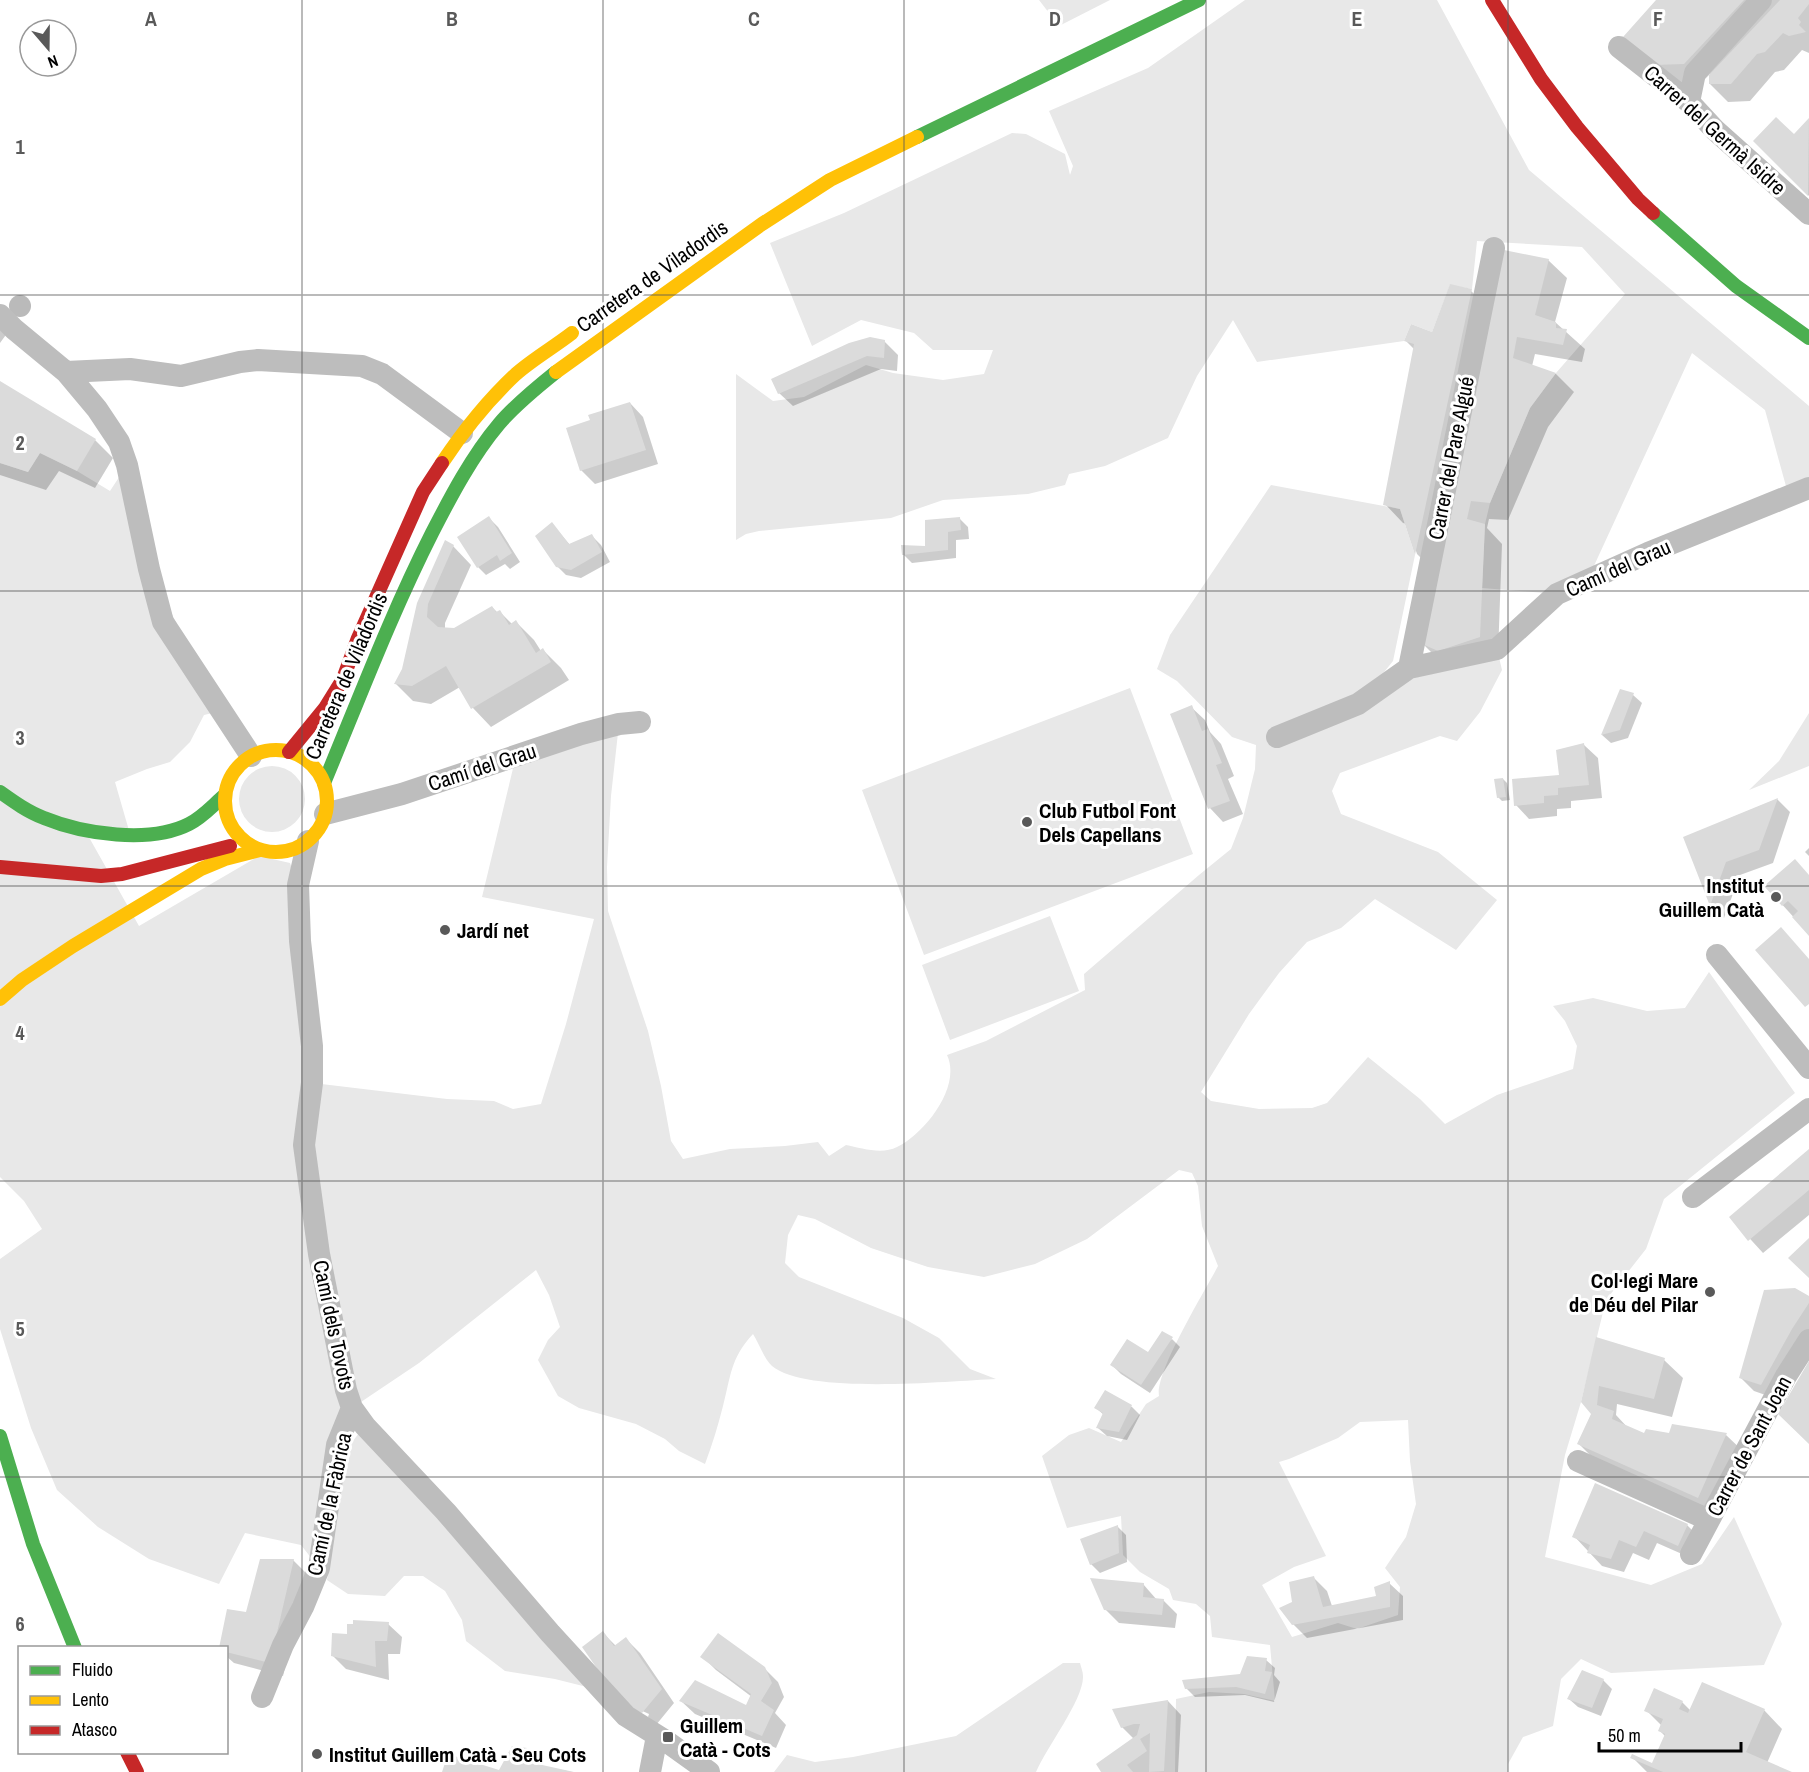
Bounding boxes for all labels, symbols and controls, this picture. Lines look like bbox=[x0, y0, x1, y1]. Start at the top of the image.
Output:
text: A bbox=[145, 5, 157, 32]
text: B bbox=[446, 5, 458, 32]
text: C bbox=[748, 5, 760, 32]
text: D bbox=[1049, 5, 1061, 32]
text: E bbox=[1352, 5, 1363, 32]
text: F bbox=[1653, 5, 1663, 32]
north arrow bbox=[18, 18, 78, 78]
text: N bbox=[45, 50, 61, 74]
street label: Carrer del Germà Isidre bbox=[1638, 58, 1792, 202]
text: 1 bbox=[15, 133, 25, 160]
street label: Carretera de Viladordis bbox=[570, 213, 734, 339]
street label: Carrer del Pare Algué bbox=[1421, 374, 1481, 542]
text: 2 bbox=[15, 429, 25, 456]
street label: Camí del Grau bbox=[1561, 532, 1675, 604]
street label: Carretera de Viladordis bbox=[298, 588, 394, 764]
text: 3 bbox=[15, 724, 25, 751]
street label: Camí del Grau bbox=[424, 736, 540, 798]
place label: Club Futbol Font Dels Capellans bbox=[1039, 796, 1176, 849]
marker: Club Futbol Font Dels Capellans bbox=[1020, 815, 1034, 829]
place label: Institut Guillem Catà bbox=[1659, 871, 1764, 924]
marker: Institut Guillem Catà bbox=[1769, 890, 1783, 904]
place label: Jardí net bbox=[457, 916, 529, 945]
marker: Jardí net bbox=[438, 923, 452, 937]
text: 4 bbox=[15, 1019, 25, 1046]
street label: Camí dels Tovots bbox=[306, 1258, 362, 1392]
place label: Col·legi Mare de Déu del Pilar bbox=[1569, 1266, 1698, 1319]
marker: Col·legi Mare de Déu del Pilar bbox=[1703, 1285, 1717, 1299]
text: 5 bbox=[15, 1315, 25, 1342]
street label: Carrer de Sant Joan bbox=[1700, 1371, 1798, 1521]
street label: Camí de la Fàbrica bbox=[300, 1429, 358, 1578]
text: 6 bbox=[15, 1610, 25, 1637]
legend bbox=[18, 1646, 228, 1754]
text: Fluido bbox=[72, 1657, 113, 1682]
text: Lento bbox=[72, 1687, 109, 1712]
place label: Guillem Catà - Cots bbox=[680, 1711, 771, 1764]
scale bar bbox=[1599, 1715, 1742, 1753]
text: Atasco bbox=[71, 1717, 117, 1742]
text: 50 m bbox=[1608, 1723, 1641, 1748]
marker: Guillem Catà - Cots bbox=[661, 1730, 675, 1744]
place label: Institut Guillem Catà - Seu Cots bbox=[329, 1740, 586, 1769]
marker: Institut Guillem Catà - Seu Cots bbox=[310, 1747, 324, 1761]

